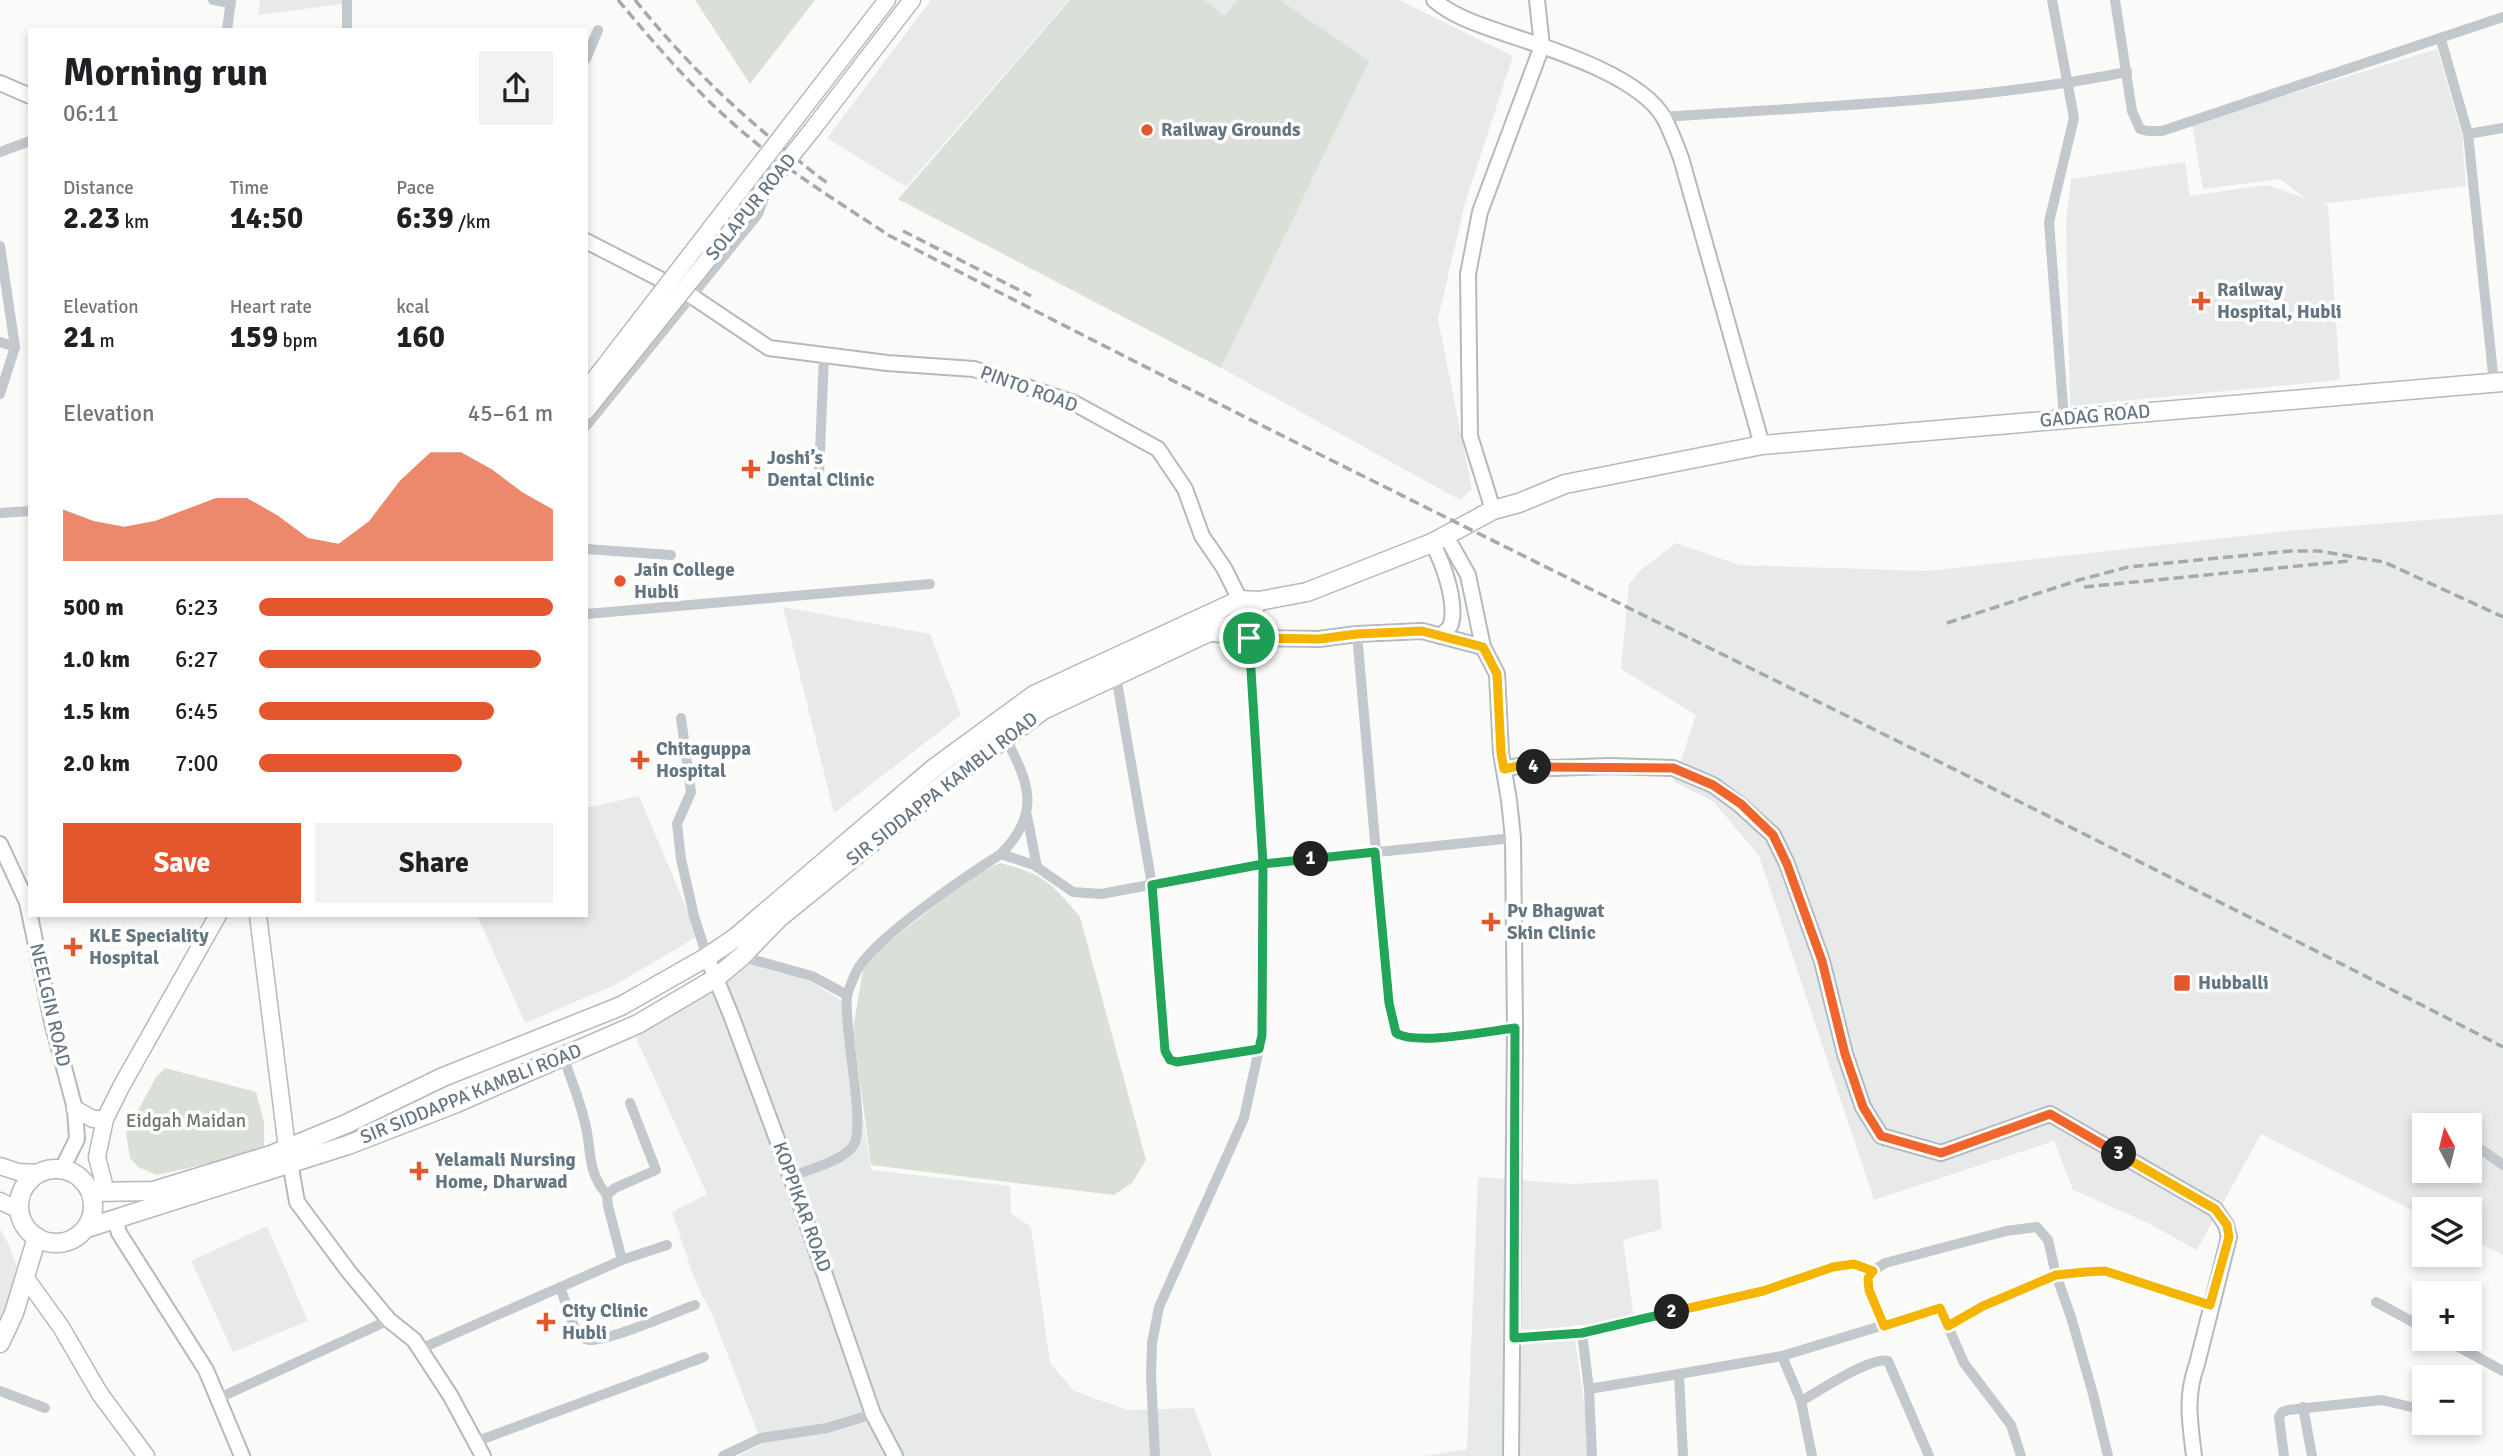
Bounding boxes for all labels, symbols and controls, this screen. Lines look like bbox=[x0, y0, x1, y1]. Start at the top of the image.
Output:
text: Morning run bbox=[63, 49, 268, 96]
button: share bbox=[479, 51, 553, 125]
text: 06:11 bbox=[63, 99, 119, 128]
place label: Railway Grounds bbox=[1161, 118, 1300, 142]
marker: Railway Grounds bbox=[1139, 122, 1155, 138]
street label: SOLAPUR ROAD bbox=[701, 149, 801, 265]
text: Distance bbox=[63, 176, 134, 200]
text: Time bbox=[230, 176, 269, 200]
text: Pace bbox=[396, 176, 435, 200]
text: 2.23 bbox=[63, 200, 120, 237]
text: 14:50 bbox=[230, 200, 303, 237]
text: 6:39 bbox=[396, 200, 454, 237]
text: km bbox=[120, 210, 149, 234]
text: /km bbox=[454, 210, 491, 234]
place label: Railway Hospital, Hubli bbox=[2217, 278, 2342, 324]
marker: Railway Hospital, Hubli bbox=[2191, 291, 2211, 311]
text: Elevation bbox=[63, 295, 139, 319]
text: Heart rate bbox=[230, 295, 312, 319]
text: kcal bbox=[396, 295, 430, 319]
text: 21 bbox=[63, 319, 95, 356]
text: 159 bbox=[230, 319, 278, 356]
text: 160 bbox=[396, 319, 445, 356]
text: m bbox=[95, 329, 115, 353]
text: bpm bbox=[278, 329, 318, 353]
street label: PINTO ROAD bbox=[977, 360, 1081, 418]
text: Elevation bbox=[63, 399, 155, 428]
text: 45–61 m bbox=[468, 399, 553, 428]
street label: GADAG ROAD bbox=[2039, 399, 2151, 433]
place label: Joshi’s Dental Clinic bbox=[767, 446, 875, 492]
marker: Joshi’s Dental Clinic bbox=[741, 459, 761, 479]
place label: Jain College Hubli bbox=[634, 558, 735, 604]
marker: Jain College Hubli bbox=[612, 573, 628, 589]
text: 500 m bbox=[63, 593, 124, 622]
text: 6:23 bbox=[175, 593, 218, 622]
pin bbox=[1219, 608, 1279, 668]
icon: arrive bbox=[1230, 619, 1268, 657]
text: 1.0 km bbox=[63, 645, 130, 674]
text: 6:27 bbox=[175, 645, 218, 674]
text: 1.5 km bbox=[63, 697, 130, 726]
text: 6:45 bbox=[175, 697, 218, 726]
street label: SIR SIDDAPPA KAMBLI ROAD bbox=[841, 707, 1043, 871]
place label: Chitaguppa Hospital bbox=[656, 737, 751, 783]
text: 2.0 km bbox=[63, 749, 130, 778]
text: 7:00 bbox=[175, 749, 218, 778]
marker: Chitaguppa Hospital bbox=[630, 750, 650, 770]
pin: 4 bbox=[1516, 750, 1552, 784]
text: 4 bbox=[1528, 754, 1539, 778]
button: Save bbox=[63, 823, 301, 903]
button: Share bbox=[315, 823, 553, 903]
pin: 1 bbox=[1294, 842, 1328, 876]
text: 1 bbox=[1305, 846, 1316, 870]
place label: Pv Bhagwat Skin Clinic bbox=[1507, 899, 1605, 945]
marker: Pv Bhagwat Skin Clinic bbox=[1481, 912, 1501, 932]
place label: KLE Speciality Hospital bbox=[89, 924, 209, 970]
marker: KLE Speciality Hospital bbox=[63, 937, 83, 957]
street label: NEELGIN ROAD bbox=[24, 941, 76, 1069]
place label: Hubballi bbox=[2198, 971, 2269, 995]
marker: Hubballi bbox=[2172, 973, 2192, 993]
street label: SIR SIDDAPPA KAMBLI ROAD bbox=[357, 1039, 585, 1149]
park label: Eidgah Maidan bbox=[126, 1109, 246, 1133]
north arrow bbox=[2412, 1113, 2482, 1183]
map controls bbox=[2412, 1113, 2482, 1435]
pin: 3 bbox=[2102, 1136, 2136, 1172]
street label: KOPPIKAR ROAD bbox=[767, 1139, 837, 1275]
text: 3 bbox=[2113, 1141, 2124, 1165]
place label: Yelamali Nursing Home, Dharwad bbox=[434, 1148, 576, 1194]
marker: Yelamali Nursing Home, Dharwad bbox=[409, 1161, 429, 1181]
button: layers bbox=[2412, 1197, 2482, 1267]
button: + bbox=[2412, 1281, 2482, 1351]
pin: 2 bbox=[1654, 1294, 1690, 1330]
place label: City Clinic Hubli bbox=[562, 1299, 648, 1345]
text: 2 bbox=[1666, 1299, 1677, 1323]
marker: City Clinic Hubli bbox=[536, 1312, 556, 1332]
button: − bbox=[2412, 1365, 2482, 1435]

